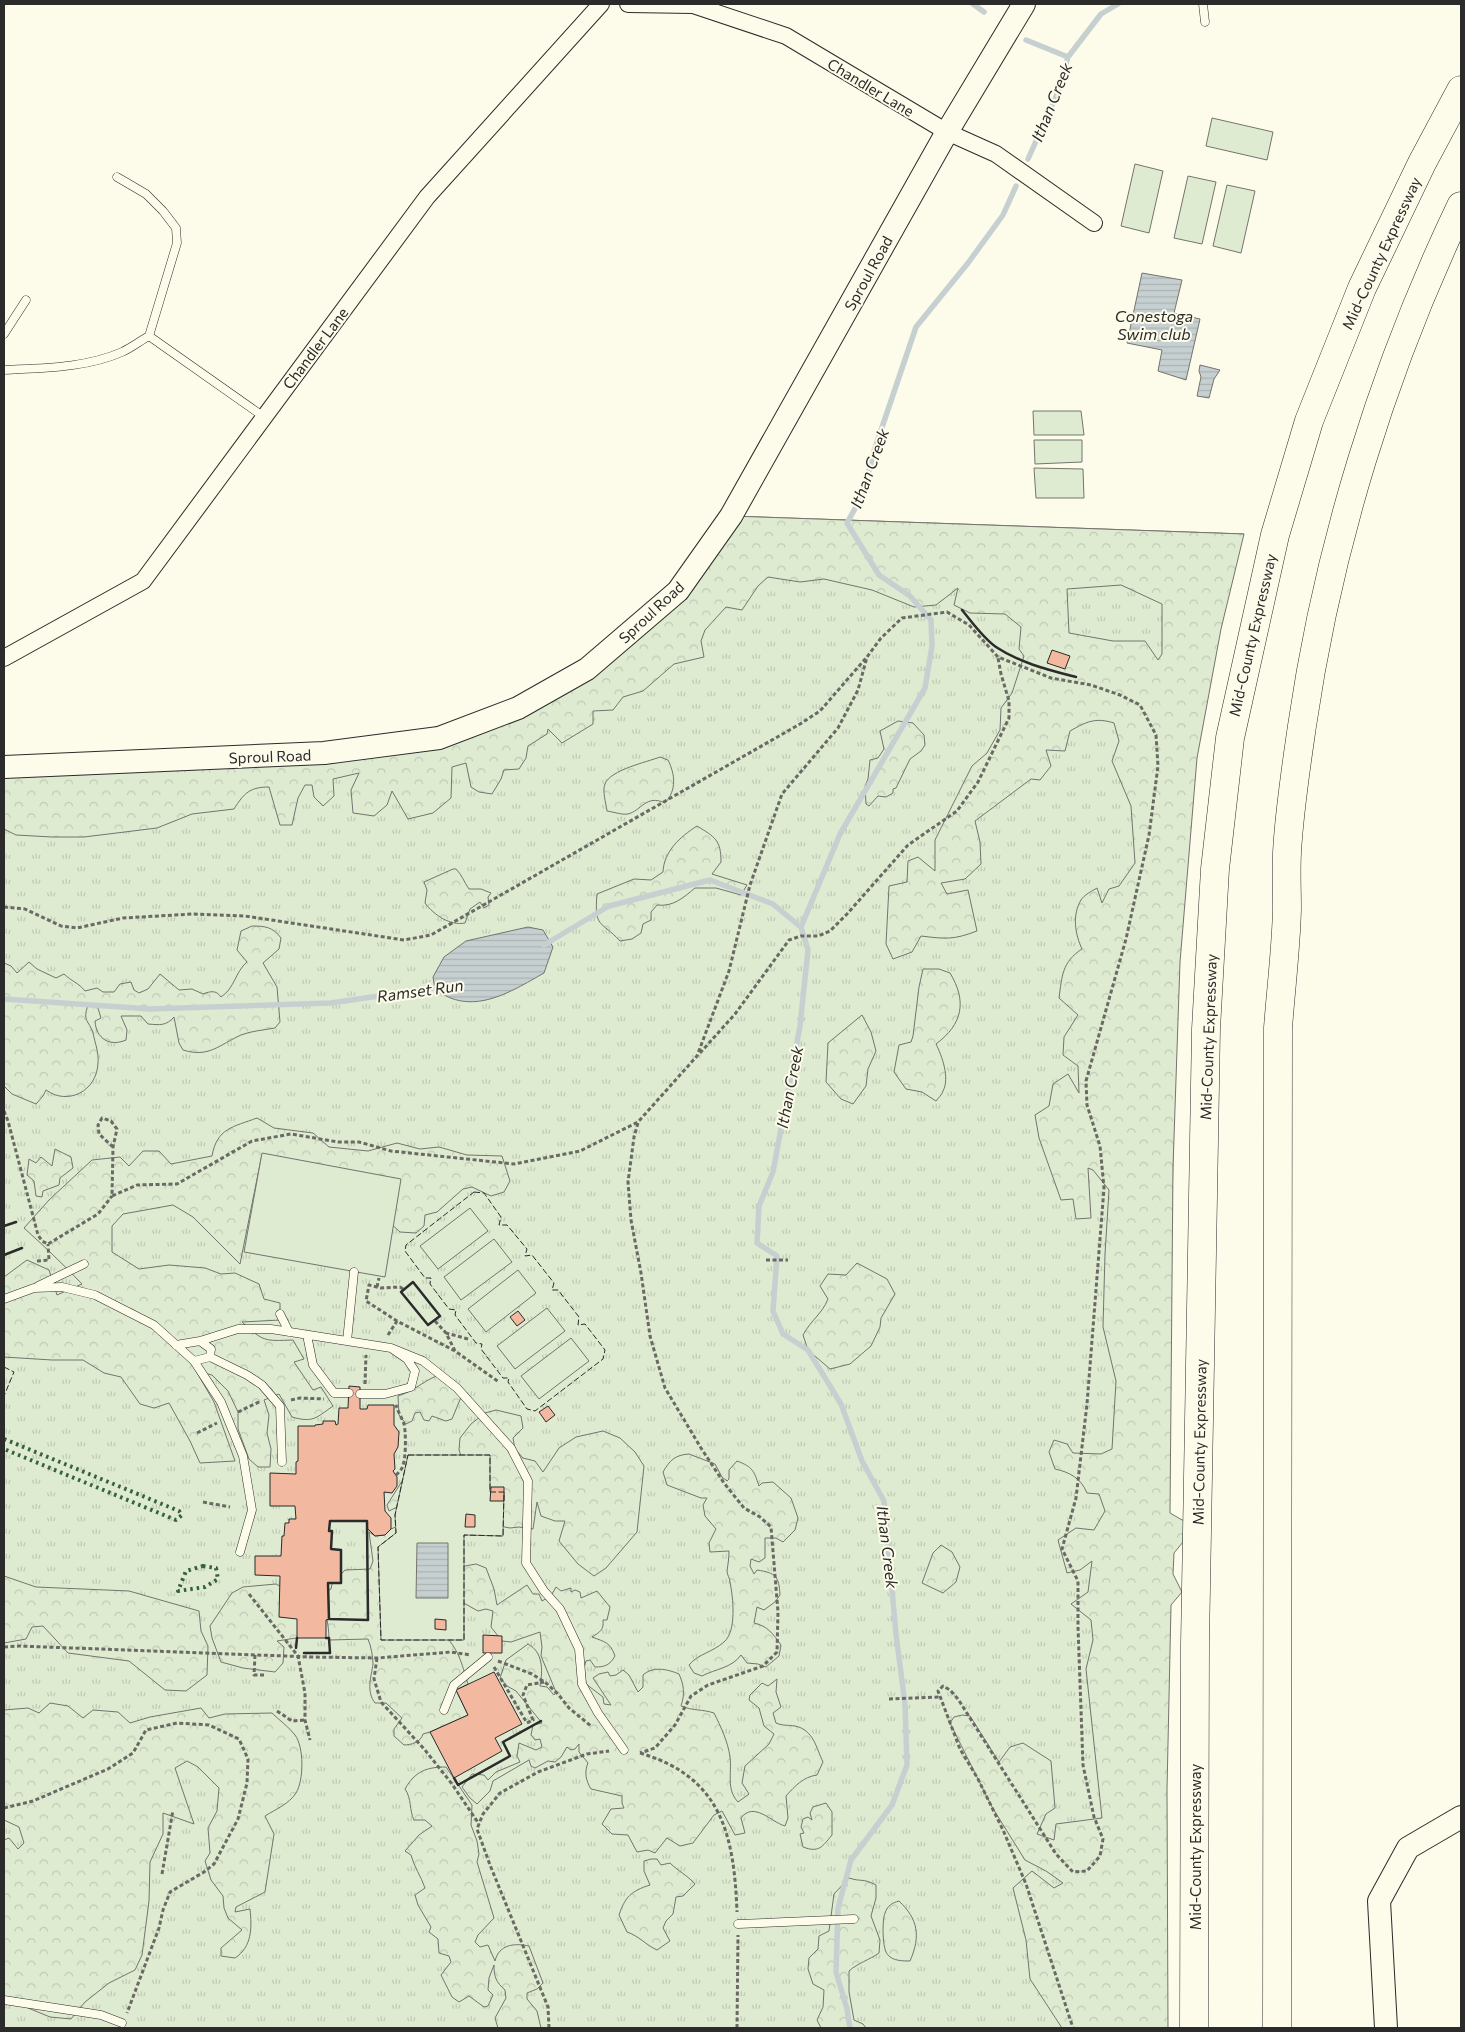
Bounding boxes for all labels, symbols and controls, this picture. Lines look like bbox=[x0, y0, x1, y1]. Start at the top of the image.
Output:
street label: Chandler Lane bbox=[825, 54, 917, 120]
water label: Ithan Creek bbox=[1027, 59, 1076, 144]
street label: Mid-County Expressway bbox=[1338, 174, 1424, 332]
street label: Sproul Road bbox=[840, 233, 896, 313]
street label: Chandler Lane bbox=[278, 304, 352, 392]
water label: Conestoga Swim club bbox=[1115, 306, 1193, 343]
water label: Ithan Creek bbox=[846, 425, 892, 510]
street label: Mid-County Expressway bbox=[1225, 552, 1280, 718]
street label: Sproul Road bbox=[615, 577, 687, 647]
street label: Sproul Road bbox=[228, 746, 312, 766]
street label: Mid-County Expressway bbox=[1196, 953, 1220, 1120]
water label: Ramset Run bbox=[376, 975, 464, 1005]
water label: Ithan Creek bbox=[772, 1044, 806, 1130]
street label: Mid-County Expressway bbox=[1189, 1358, 1209, 1525]
water label: Ithan Creek bbox=[873, 1504, 903, 1590]
street label: Mid-County Expressway bbox=[1186, 1764, 1204, 1930]

